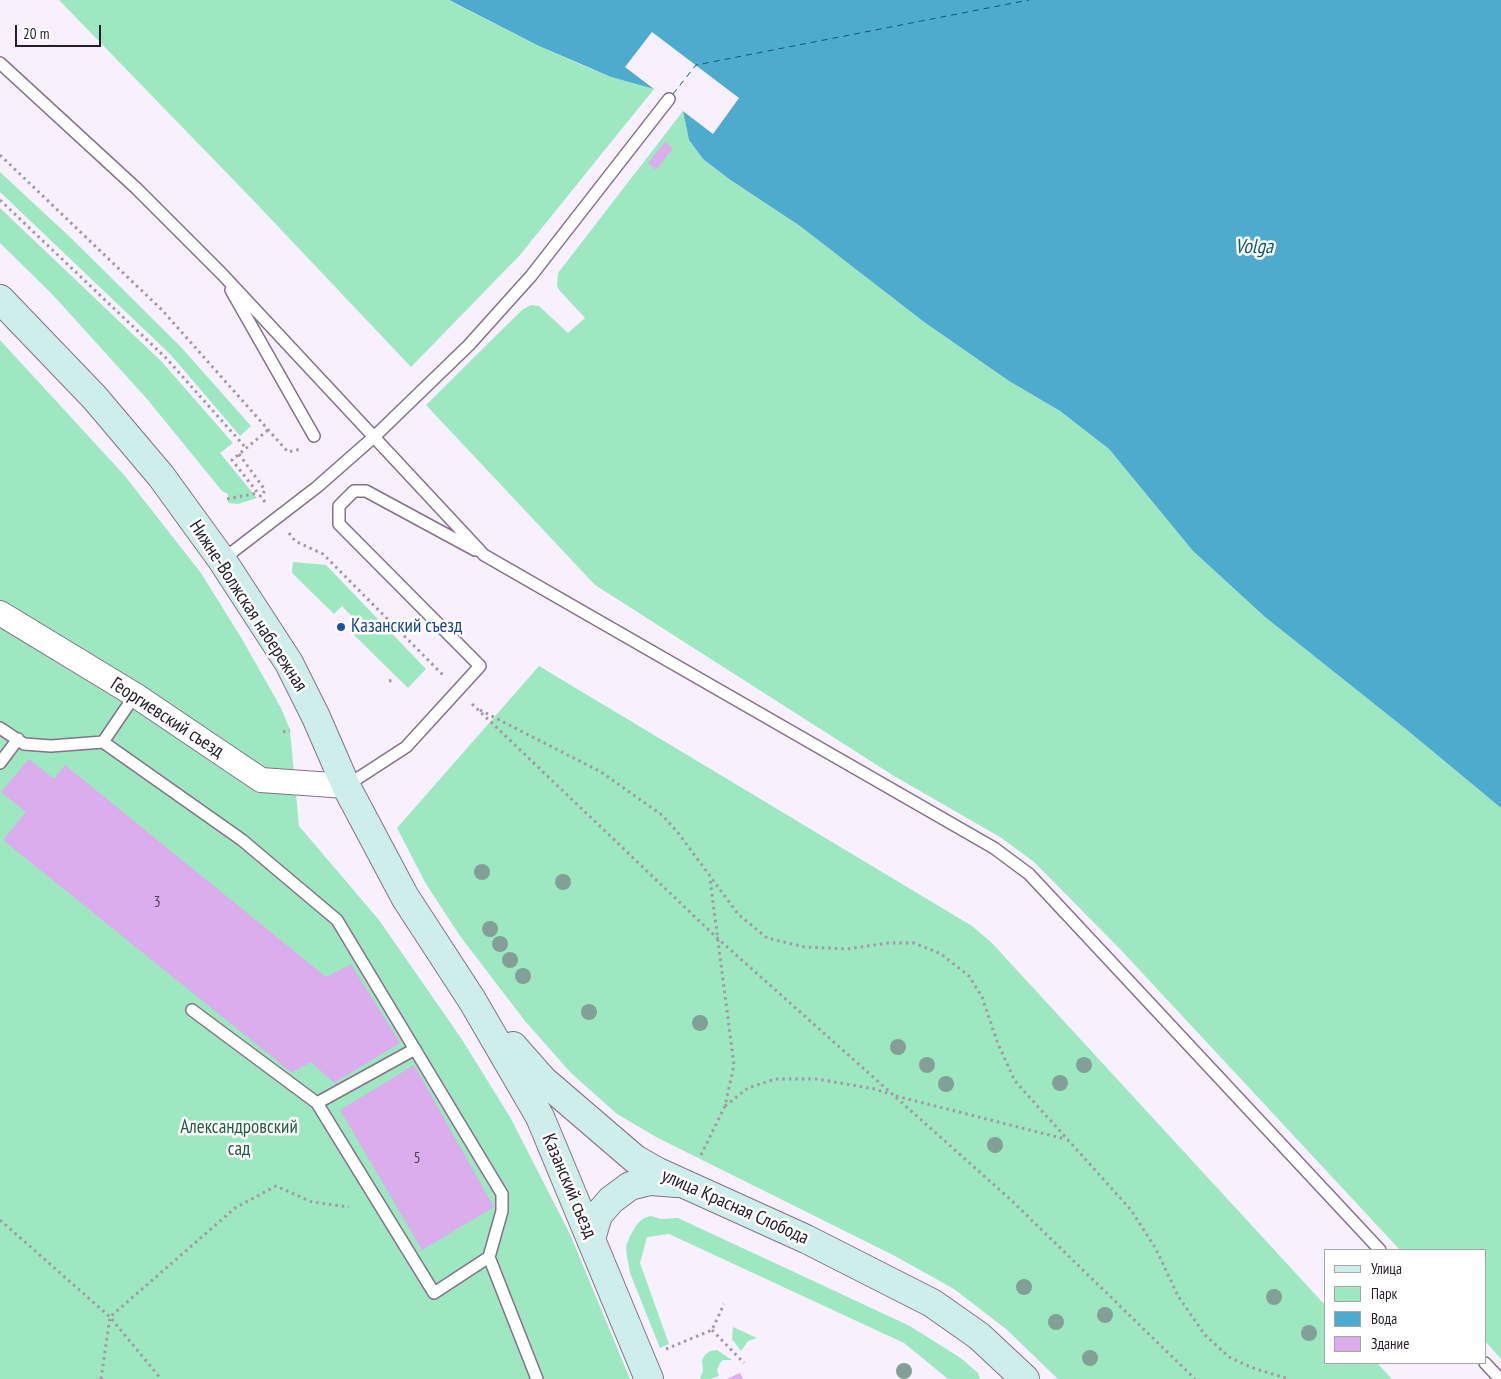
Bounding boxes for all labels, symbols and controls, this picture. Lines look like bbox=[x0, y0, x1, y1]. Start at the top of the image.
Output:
scale bar bbox=[18, 15, 104, 47]
text: 20 m bbox=[23, 24, 49, 43]
water label: Volga bbox=[1235, 235, 1273, 259]
street label: Нижне-Волжская набережная bbox=[184, 516, 312, 696]
place label: Казанский съезд bbox=[351, 616, 462, 638]
marker: Казанский съезд bbox=[335, 621, 347, 633]
street label: Георгиевский съезд bbox=[106, 673, 228, 763]
house number: 3 bbox=[153, 892, 161, 912]
park label: Александровский сад bbox=[180, 1117, 298, 1161]
street label: Казанский съезд bbox=[537, 1130, 601, 1242]
house number: 5 bbox=[413, 1148, 421, 1168]
street label: улица Красная Слобода bbox=[658, 1164, 812, 1250]
legend bbox=[1324, 1249, 1486, 1364]
text: Улица bbox=[1371, 1259, 1402, 1278]
text: Парк bbox=[1371, 1284, 1397, 1303]
text: Вода bbox=[1371, 1309, 1397, 1328]
text: Здание bbox=[1371, 1334, 1409, 1353]

